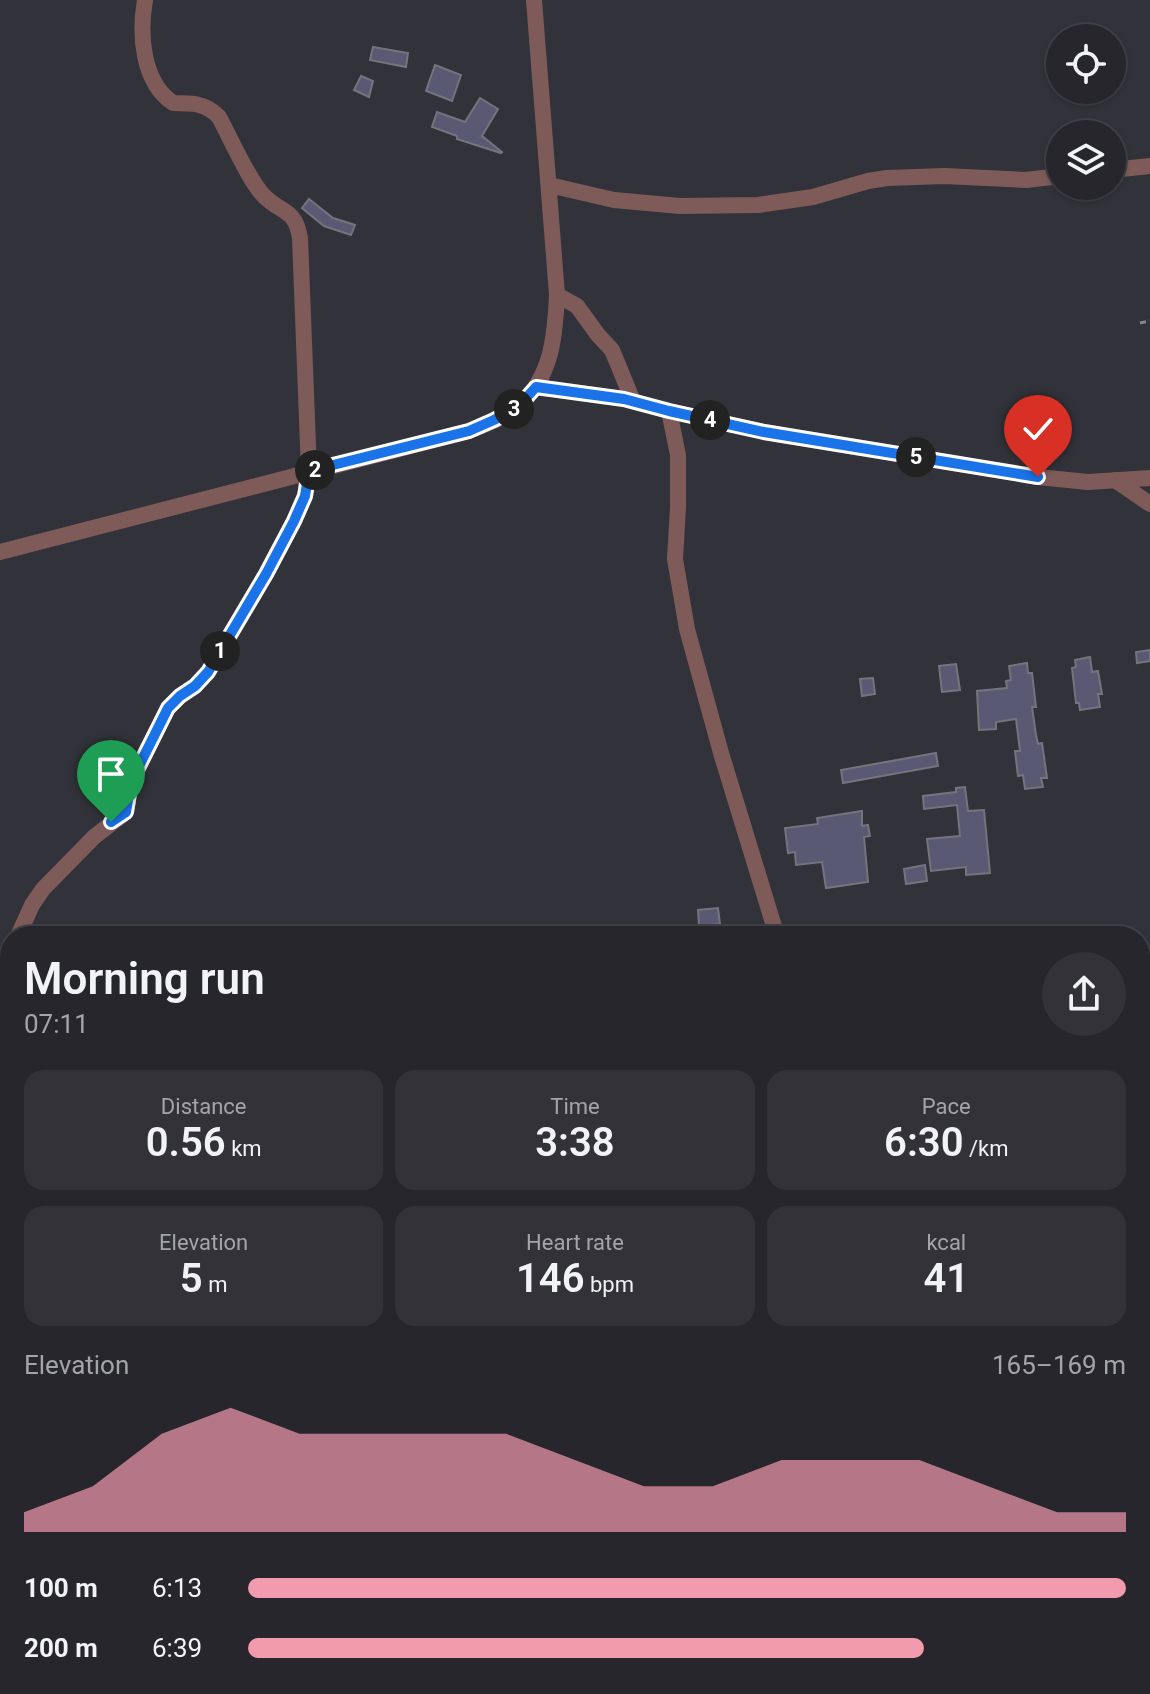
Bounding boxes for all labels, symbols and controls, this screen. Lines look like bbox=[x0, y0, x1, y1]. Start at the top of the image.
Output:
map controls bbox=[1046, 24, 1126, 200]
button: locate bbox=[1046, 24, 1126, 104]
button: layers bbox=[1046, 120, 1126, 200]
pin: 3 bbox=[494, 389, 534, 429]
pin bbox=[1004, 395, 1072, 477]
text: 3 bbox=[508, 396, 520, 421]
pin: 4 bbox=[690, 400, 730, 440]
text: 4 bbox=[704, 407, 716, 432]
icon: check bbox=[1016, 407, 1060, 451]
pin: 5 bbox=[896, 437, 936, 477]
text: 5 bbox=[910, 444, 922, 469]
pin: 2 bbox=[295, 450, 335, 490]
text: 2 bbox=[309, 457, 321, 482]
pin: 1 bbox=[200, 631, 240, 671]
text: 1 bbox=[214, 638, 226, 663]
pin bbox=[77, 740, 145, 822]
icon: arrive bbox=[89, 752, 133, 796]
button: share bbox=[1042, 952, 1126, 1036]
text: Morning run bbox=[24, 953, 265, 1005]
text: 07:11 bbox=[24, 1009, 89, 1039]
text: Distance bbox=[161, 1094, 246, 1119]
text: Time bbox=[550, 1094, 600, 1119]
text: Pace bbox=[922, 1094, 971, 1119]
text: 0.56 bbox=[146, 1119, 226, 1166]
text: 3:38 bbox=[535, 1119, 615, 1166]
text: 6:30 bbox=[884, 1119, 964, 1166]
text: km bbox=[226, 1136, 262, 1161]
text: /km bbox=[964, 1136, 1009, 1161]
text: Elevation bbox=[159, 1230, 248, 1255]
text: Heart rate bbox=[526, 1230, 624, 1255]
text: kcal bbox=[926, 1230, 966, 1255]
text: 5 bbox=[180, 1255, 203, 1302]
text: 146 bbox=[516, 1255, 585, 1302]
text: 41 bbox=[923, 1255, 969, 1302]
text: m bbox=[203, 1272, 227, 1297]
text: bpm bbox=[585, 1272, 634, 1297]
text: Elevation bbox=[24, 1350, 129, 1380]
text: 165–169 m bbox=[992, 1350, 1126, 1380]
text: 100 m bbox=[24, 1573, 98, 1603]
text: 6:13 bbox=[152, 1573, 202, 1603]
text: 200 m bbox=[24, 1633, 98, 1663]
text: 6:39 bbox=[152, 1633, 202, 1663]

